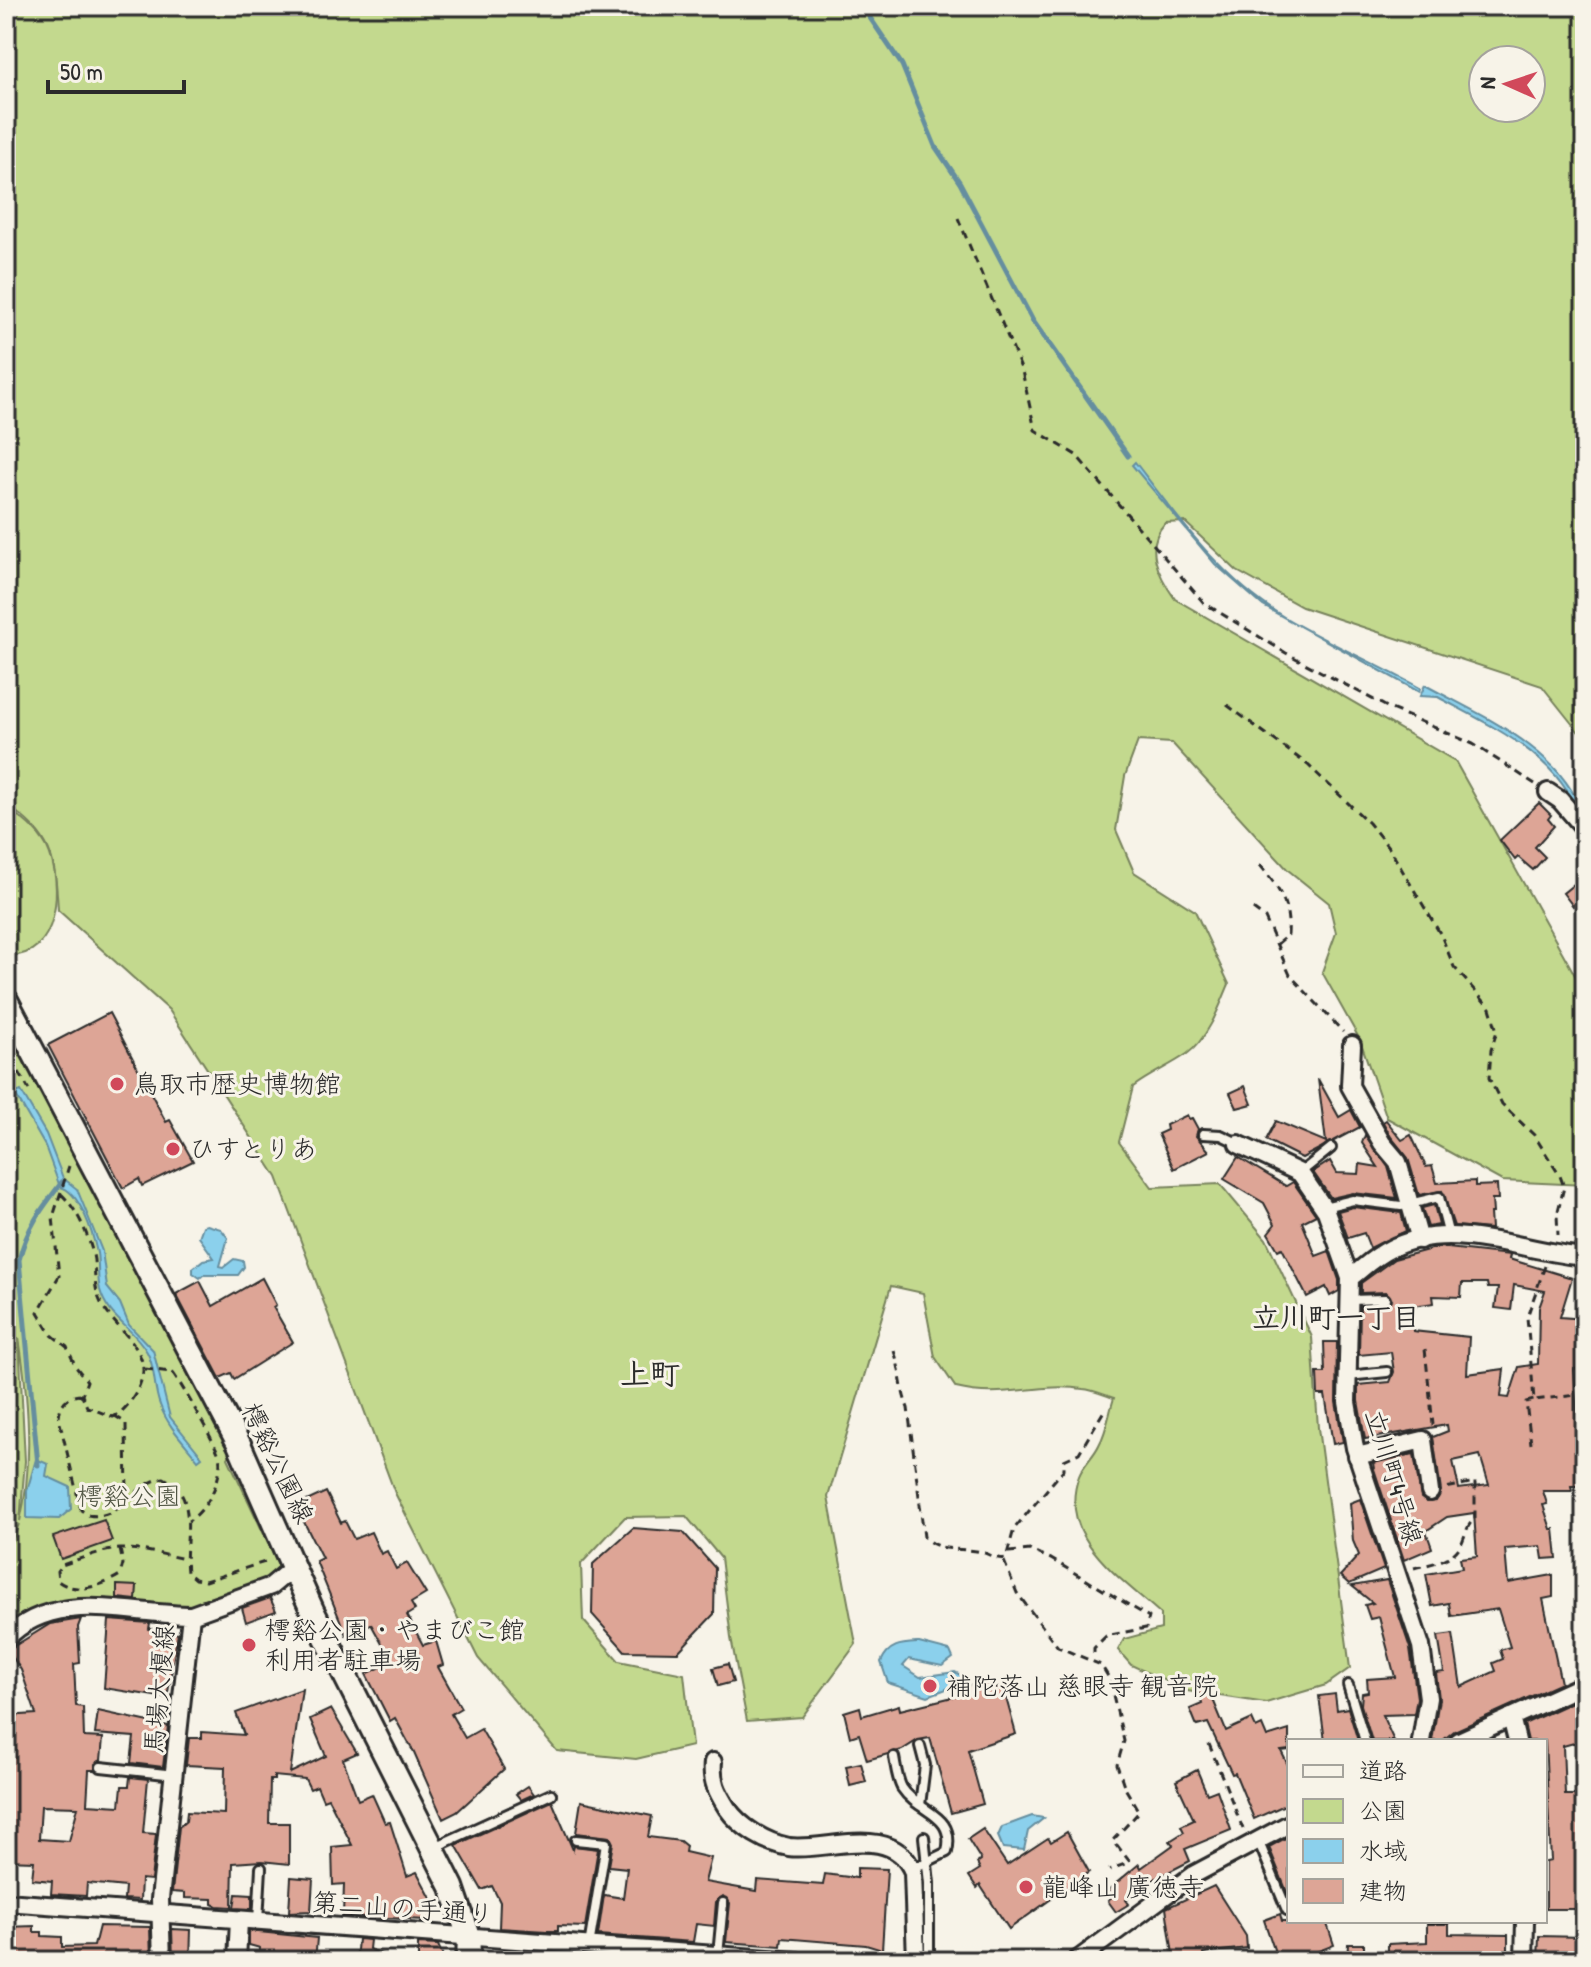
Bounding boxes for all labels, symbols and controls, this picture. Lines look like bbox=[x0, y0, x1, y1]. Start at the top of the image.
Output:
scale bar bbox=[48, 44, 184, 94]
north arrow bbox=[1467, 44, 1547, 124]
text: 50 m bbox=[60, 55, 103, 87]
text: N bbox=[1472, 76, 1502, 90]
place label: 鳥取市歴史博物館 bbox=[133, 1066, 341, 1101]
marker: 鳥取市歴史博物館 bbox=[108, 1075, 126, 1093]
place label: ひすとりあ bbox=[189, 1131, 317, 1166]
marker: ひすとりあ bbox=[164, 1140, 182, 1158]
district label: 立川町一丁目 bbox=[1252, 1298, 1420, 1336]
district label: 上町 bbox=[620, 1353, 680, 1393]
street label: 樗谿公園線 bbox=[234, 1397, 323, 1529]
street label: 立川町4号線 bbox=[1357, 1405, 1432, 1549]
park label: 樗谿公園 bbox=[77, 1478, 181, 1513]
place label: 樗谿公園・やまびこ館 利用者駐車場 bbox=[265, 1612, 525, 1677]
street label: 馬場大榎線 bbox=[135, 1623, 182, 1755]
marker: 樗谿公園・やまびこ館 利用者駐車場 bbox=[240, 1636, 258, 1654]
place label: 補陀落山 慈眼寺 観音院 bbox=[946, 1668, 1218, 1703]
marker: 補陀落山 慈眼寺 観音院 bbox=[921, 1677, 939, 1695]
legend bbox=[1287, 1739, 1547, 1923]
text: 道路 bbox=[1359, 1754, 1407, 1786]
text: 公園 bbox=[1359, 1794, 1407, 1826]
text: 水域 bbox=[1359, 1834, 1407, 1866]
place label: 龍峰山 廣徳寺 bbox=[1042, 1869, 1204, 1904]
text: 建物 bbox=[1359, 1874, 1407, 1906]
marker: 龍峰山 廣徳寺 bbox=[1017, 1878, 1035, 1896]
street label: 第二山の手通り bbox=[311, 1884, 495, 1931]

